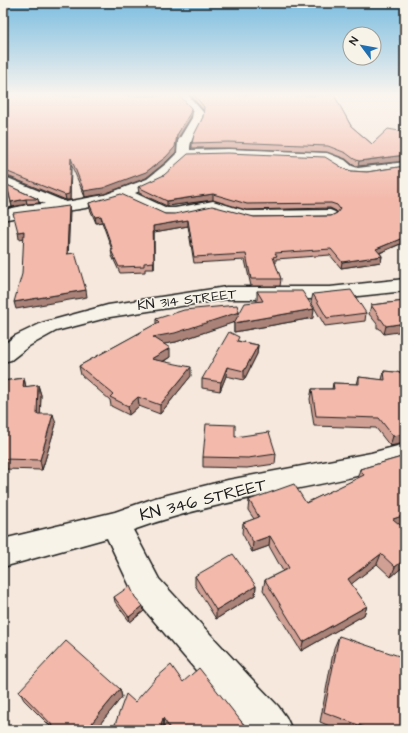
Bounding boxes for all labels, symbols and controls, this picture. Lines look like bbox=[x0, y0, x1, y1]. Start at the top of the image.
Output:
north arrow bbox=[342, 26, 382, 66]
text: N bbox=[346, 34, 362, 48]
street label: KN 314 STREET bbox=[136, 284, 238, 316]
street label: KN 346 STREET bbox=[137, 473, 269, 527]

